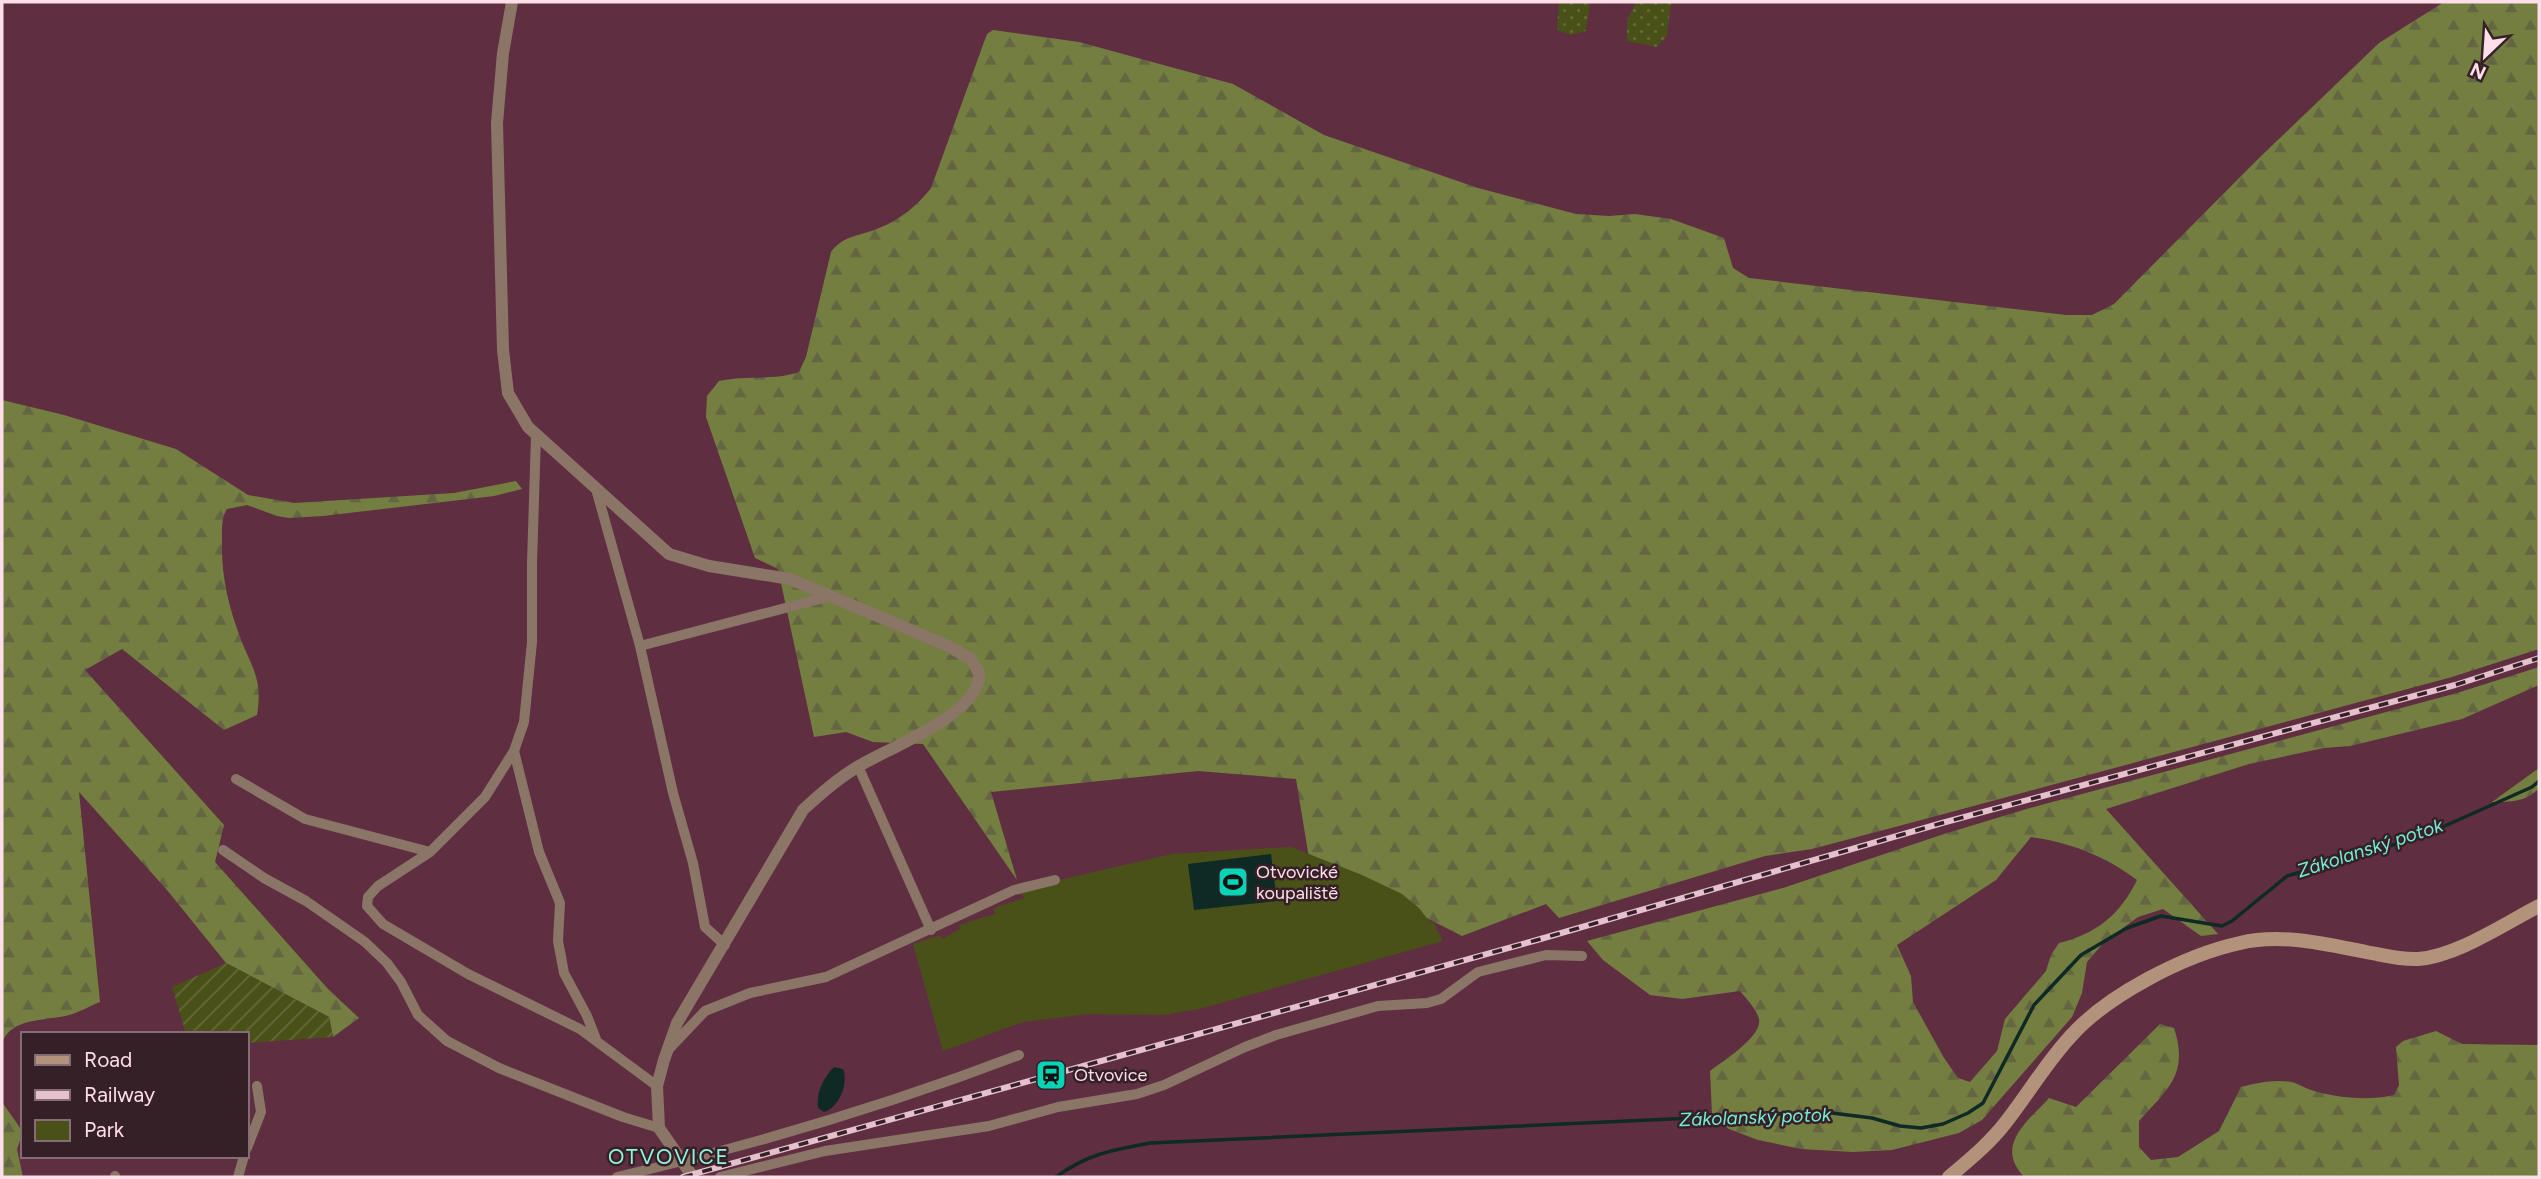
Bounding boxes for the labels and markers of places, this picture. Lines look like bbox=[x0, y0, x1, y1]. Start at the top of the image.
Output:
place label: Otvovické koupaliště bbox=[1256, 861, 1338, 904]
sports icon: Otvovické koupaliště bbox=[1216, 865, 1250, 899]
station icon: Otvovice bbox=[1034, 1058, 1068, 1092]
place label: Otvovice bbox=[1074, 1064, 1147, 1086]

